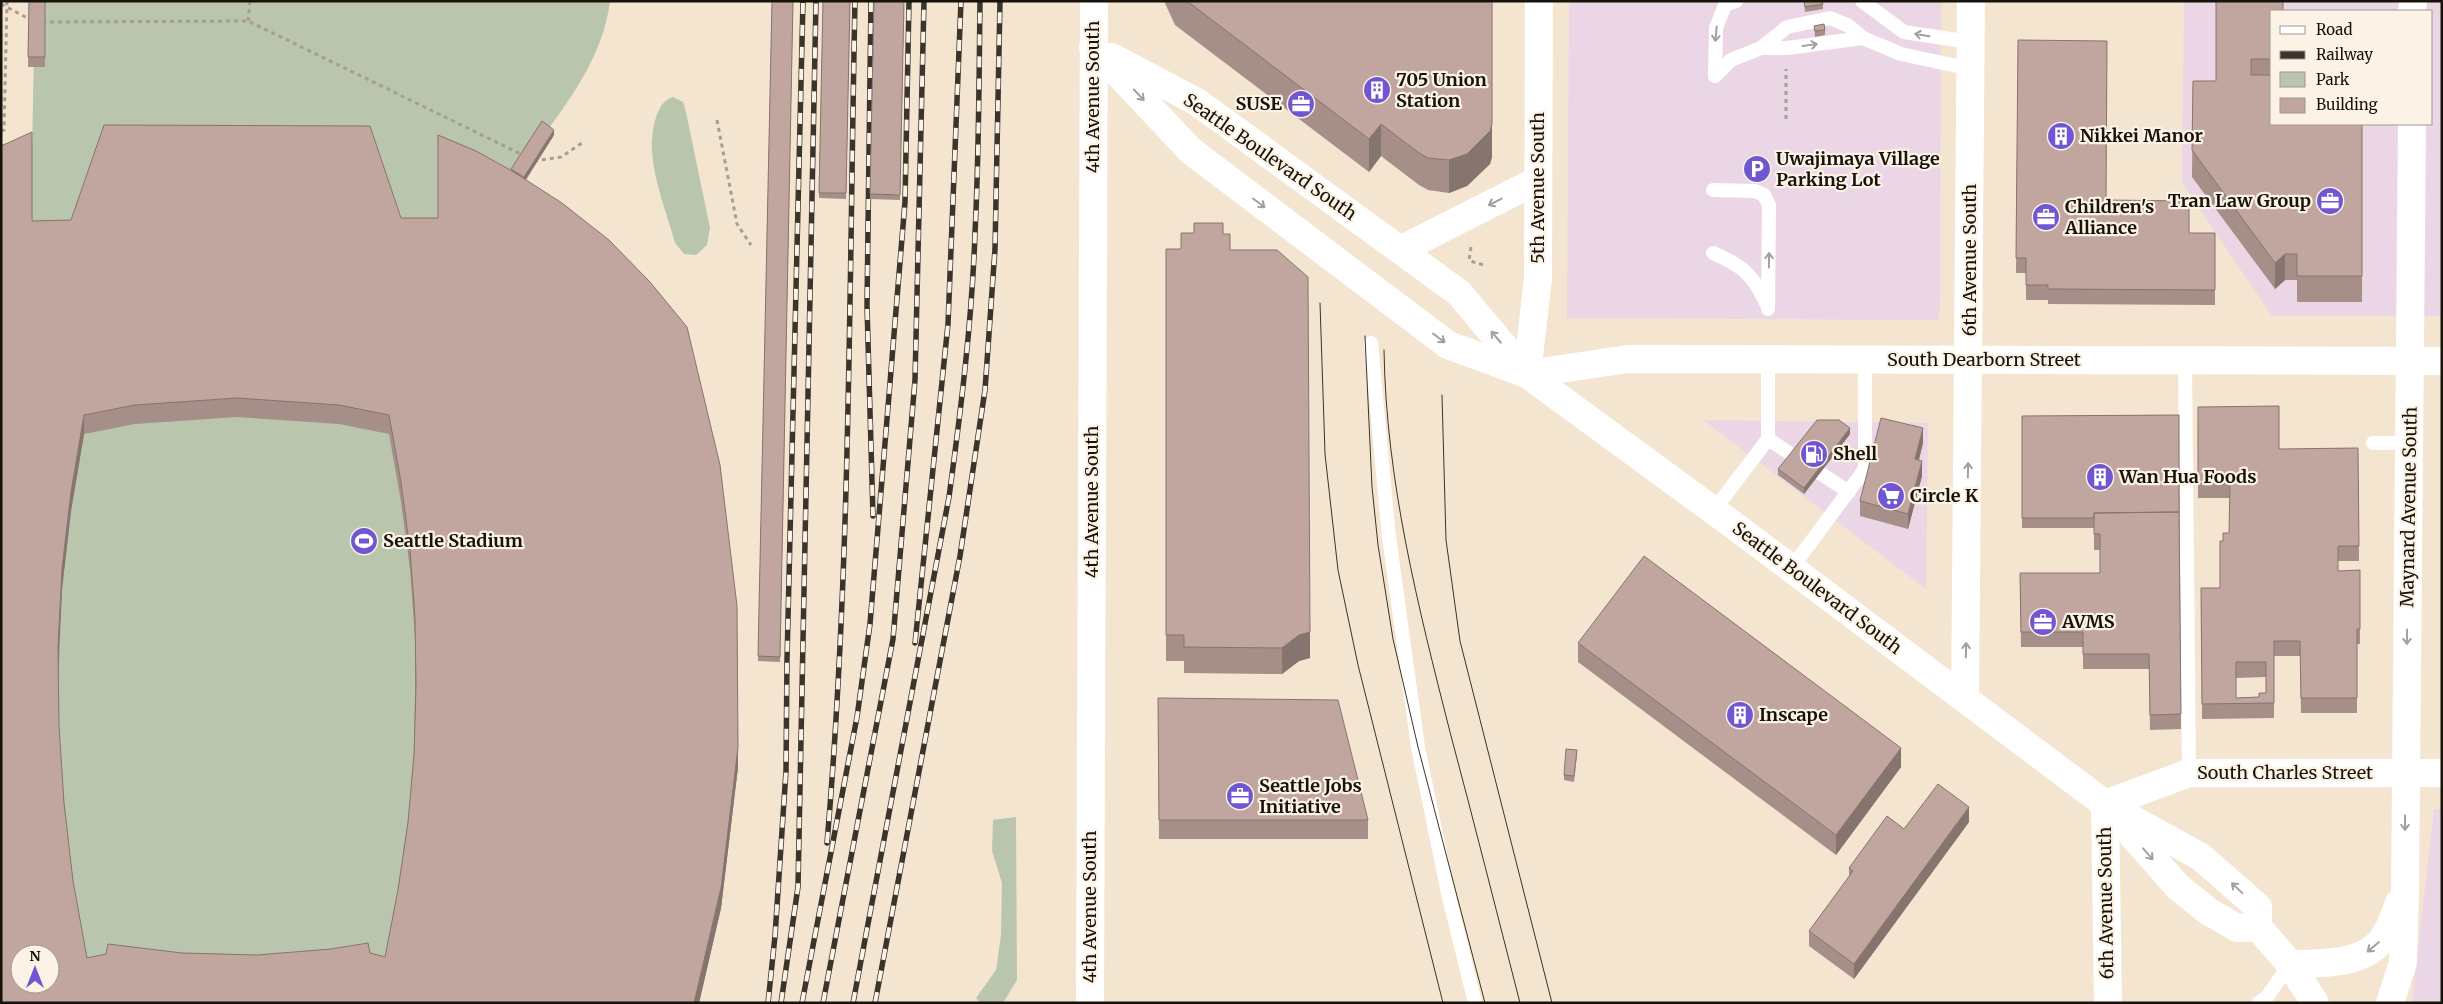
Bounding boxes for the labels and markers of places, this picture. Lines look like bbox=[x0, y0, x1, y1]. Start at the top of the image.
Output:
place label: 705 Union Station bbox=[1396, 68, 1487, 112]
building icon: 705 Union Station bbox=[1362, 75, 1392, 105]
office icon: SUSE bbox=[1286, 89, 1316, 119]
place label: SUSE bbox=[1236, 92, 1282, 115]
building icon: Nikkei Manor bbox=[2046, 121, 2076, 151]
place label: Nikkei Manor bbox=[2080, 124, 2203, 147]
place label: Uwajimaya Village Parking Lot bbox=[1776, 147, 1940, 191]
parking icon: Uwajimaya Village Parking Lot bbox=[1742, 154, 1772, 184]
office icon: Tran Law Group bbox=[2315, 186, 2345, 216]
place label: Tran Law Group bbox=[2168, 189, 2311, 212]
place label: Children's Alliance bbox=[2064, 195, 2154, 239]
office icon: Children's Alliance bbox=[2031, 202, 2061, 232]
fuel station icon: Shell bbox=[1799, 439, 1829, 469]
place label: Shell bbox=[1833, 442, 1877, 465]
building icon: Wan Hua Foods bbox=[2085, 462, 2115, 492]
place label: Wan Hua Foods bbox=[2118, 465, 2257, 488]
supermarket icon: Circle K bbox=[1876, 481, 1906, 511]
place label: Circle K bbox=[1910, 484, 1979, 507]
sports icon: Seattle Stadium bbox=[349, 526, 379, 556]
place label: Seattle Stadium bbox=[383, 529, 523, 552]
office icon: AVMS bbox=[2028, 607, 2058, 637]
place label: AVMS bbox=[2061, 610, 2115, 633]
building icon: Inscape bbox=[1725, 700, 1755, 730]
place label: Inscape bbox=[1759, 703, 1828, 726]
place label: Seattle Jobs Initiative bbox=[1259, 774, 1362, 818]
office icon: Seattle Jobs Initiative bbox=[1225, 781, 1255, 811]

